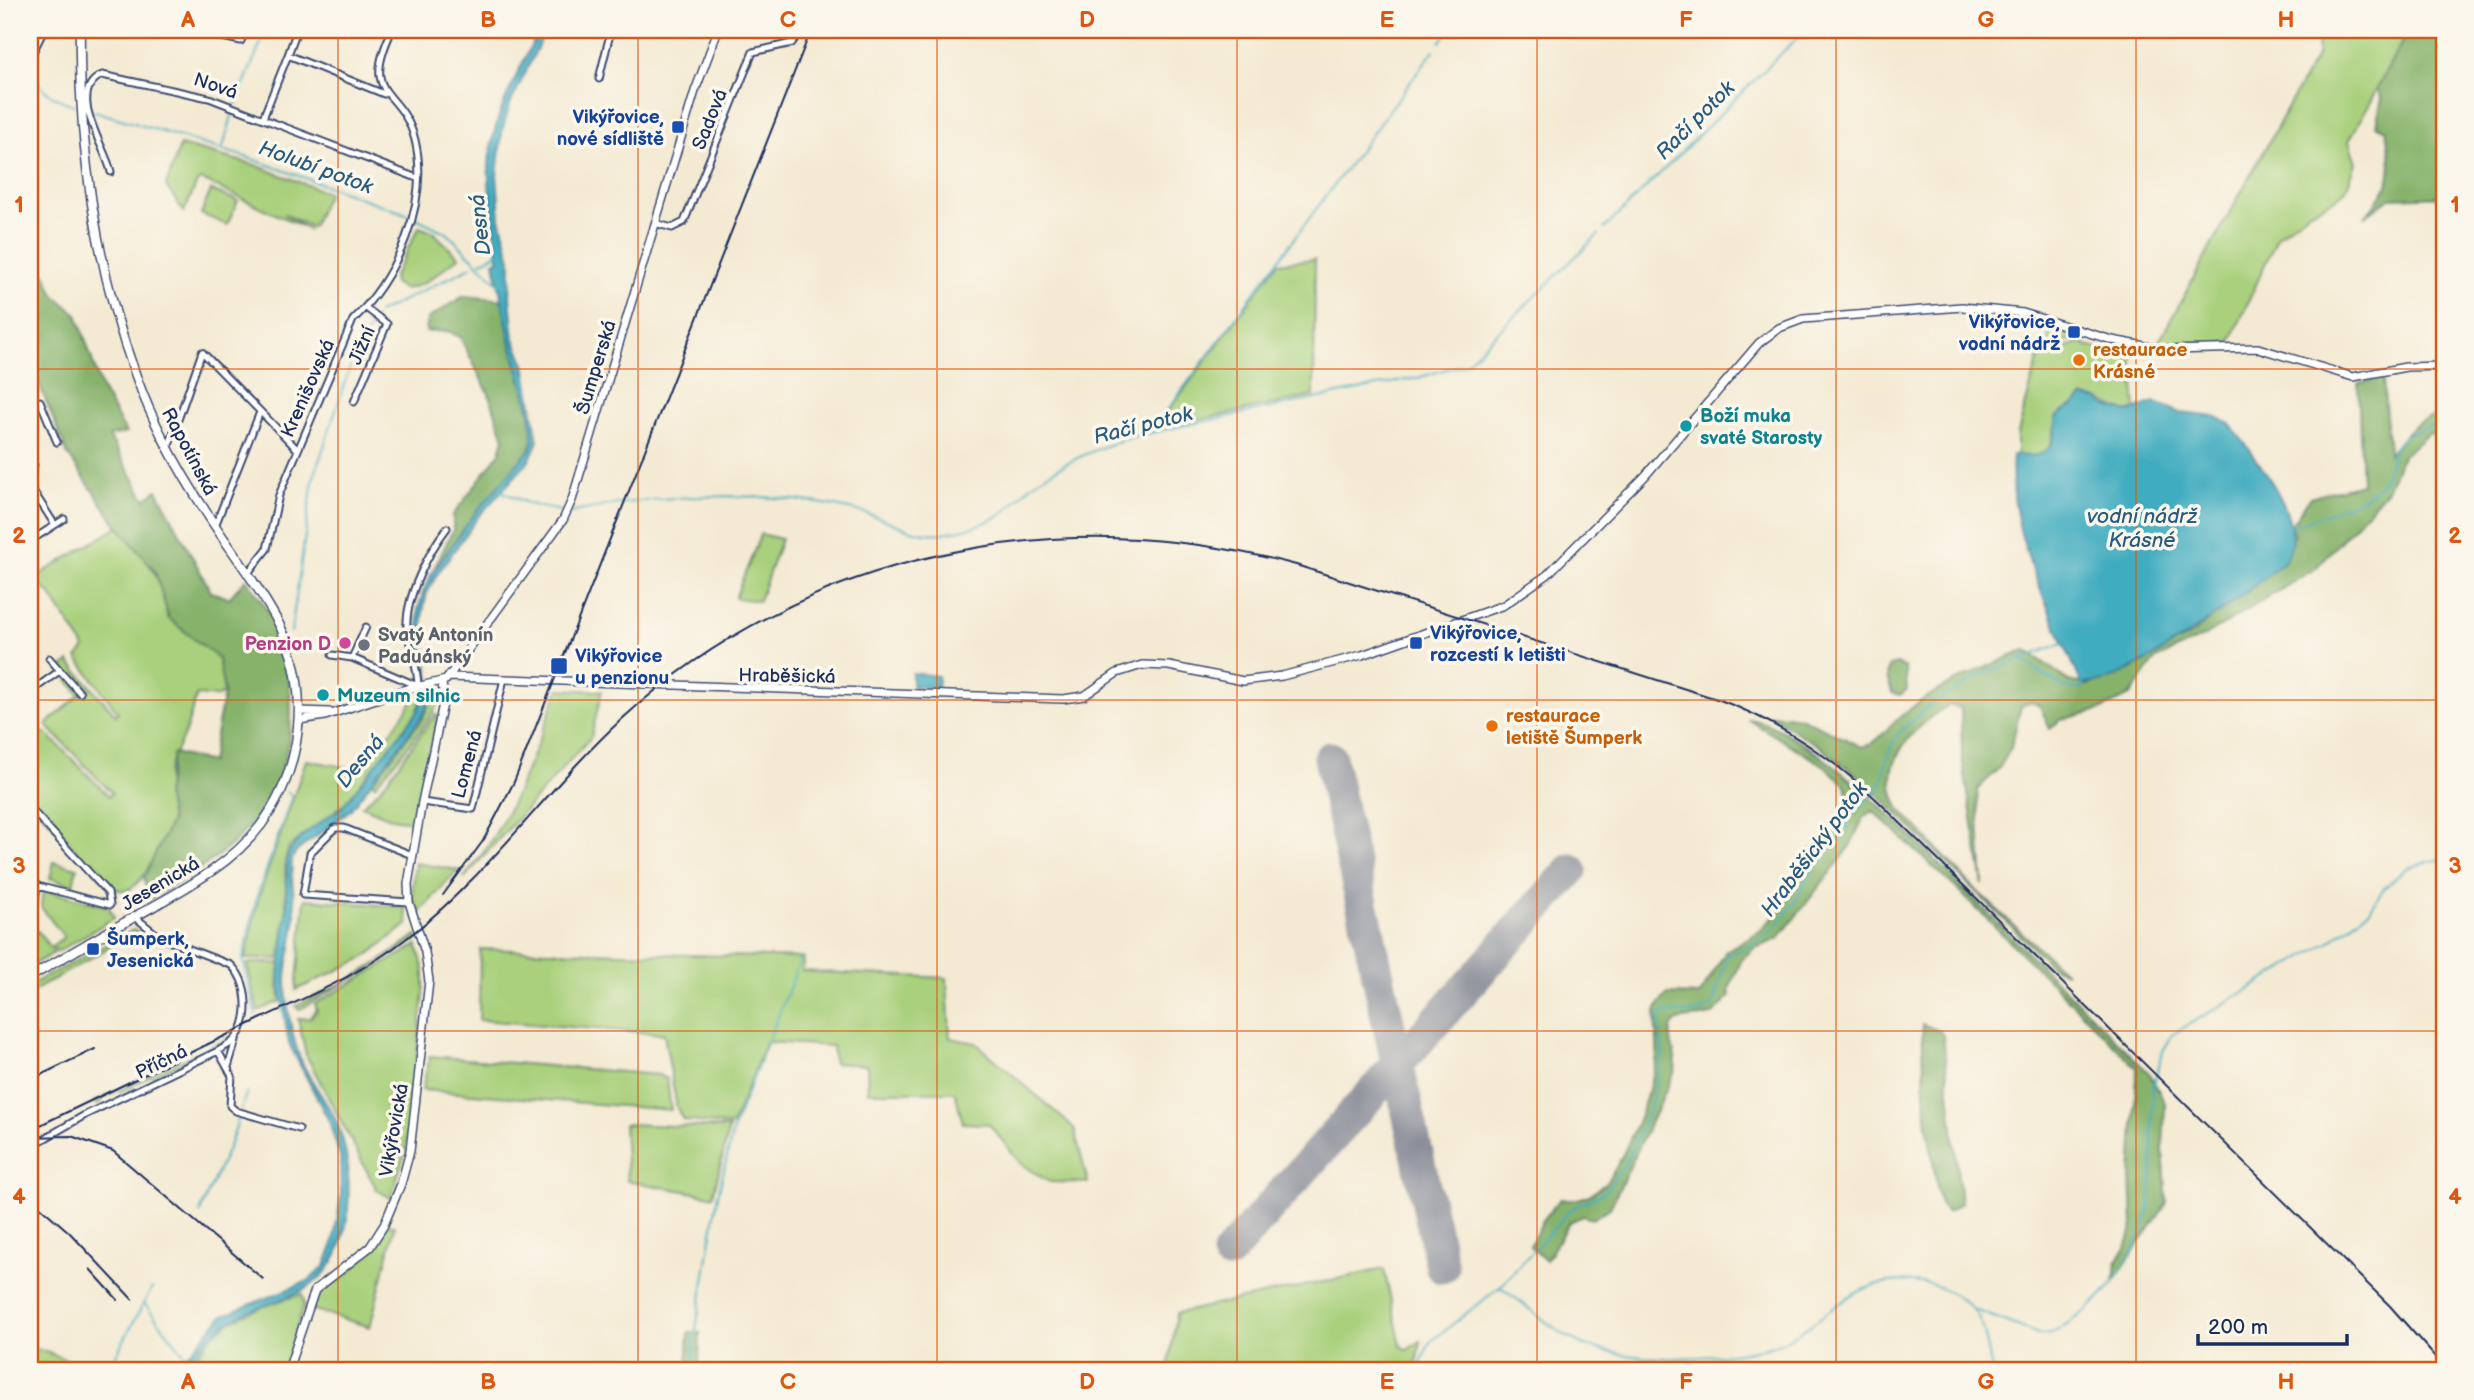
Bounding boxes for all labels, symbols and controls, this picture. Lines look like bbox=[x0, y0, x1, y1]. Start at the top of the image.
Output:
text: A bbox=[180, 6, 196, 34]
text: B bbox=[480, 6, 496, 34]
text: C bbox=[780, 6, 796, 34]
text: D bbox=[1079, 6, 1095, 34]
text: E bbox=[1380, 6, 1395, 34]
text: F bbox=[1679, 6, 1693, 34]
text: G bbox=[1978, 6, 1995, 34]
text: H bbox=[2277, 6, 2295, 34]
street label: Nová bbox=[191, 68, 240, 105]
water label: Račí potok bbox=[1651, 75, 1741, 165]
street label: Sadová bbox=[688, 86, 733, 153]
place label: Vikýřovice, nové sídliště bbox=[557, 106, 664, 151]
marker: Vikýřovice, nové sídliště bbox=[670, 119, 686, 135]
water label: Holubí potok bbox=[255, 135, 377, 200]
text: 1 bbox=[14, 191, 24, 219]
text: 1 bbox=[2450, 191, 2460, 219]
water label: Desná bbox=[465, 193, 496, 257]
place label: Vikýřovice, vodní nádrž bbox=[1958, 311, 2060, 356]
street label: Šumperská bbox=[571, 318, 622, 417]
street label: Jižní bbox=[344, 322, 381, 368]
marker: Vikýřovice, vodní nádrž bbox=[2066, 324, 2082, 340]
street label: Krenišovská bbox=[277, 336, 340, 441]
place label: restaurace Krásné bbox=[2093, 339, 2187, 384]
marker: restaurace Krásné bbox=[2071, 352, 2087, 368]
water label: Račí potok bbox=[1091, 401, 1196, 450]
street label: Rapotínská bbox=[156, 404, 221, 500]
place label: Boží muka svaté Starosty bbox=[1700, 405, 1823, 450]
marker: Boží muka svaté Starosty bbox=[1678, 418, 1694, 434]
water label: vodní nádrž Krásné bbox=[2087, 504, 2198, 553]
text: 2 bbox=[12, 522, 26, 550]
text: 2 bbox=[2448, 522, 2462, 550]
place label: Vikýřovice, rozcestí k letišti bbox=[1430, 622, 1566, 667]
place label: Svatý Antonín Paduánský bbox=[378, 624, 493, 669]
place label: Penzion D bbox=[245, 633, 331, 656]
marker: Penzion D bbox=[337, 635, 353, 651]
marker: Vikýřovice, rozcestí k letišti bbox=[1408, 635, 1424, 651]
marker: Svatý Antonín Paduánský bbox=[356, 637, 372, 653]
place label: Vikýřovice u penzionu bbox=[575, 645, 669, 690]
marker: Vikýřovice u penzionu bbox=[549, 656, 569, 676]
street label: Hraběšická bbox=[738, 664, 836, 689]
place label: Muzeum silnic bbox=[337, 685, 460, 708]
marker: Muzeum silnic bbox=[315, 687, 331, 703]
place label: restaurace letiště Šumperk bbox=[1506, 705, 1642, 750]
marker: restaurace letiště Šumperk bbox=[1484, 718, 1500, 734]
street label: Lomená bbox=[447, 728, 488, 801]
water label: Desná bbox=[331, 730, 390, 793]
water label: Hraběšický potok bbox=[1756, 777, 1874, 922]
text: 3 bbox=[12, 852, 26, 880]
street label: Jesenická bbox=[118, 852, 204, 916]
text: 3 bbox=[2448, 852, 2462, 880]
place label: Šumperk, Jesenická bbox=[107, 927, 194, 973]
marker: Šumperk, Jesenická bbox=[85, 941, 101, 957]
street label: Příčná bbox=[132, 1040, 191, 1085]
street label: Vikýřovická bbox=[375, 1082, 414, 1179]
text: 4 bbox=[12, 1183, 26, 1211]
text: 4 bbox=[2448, 1183, 2462, 1211]
scale bar bbox=[2198, 1302, 2346, 1346]
text: 200 m bbox=[2208, 1315, 2268, 1340]
text: A bbox=[180, 1368, 196, 1396]
text: B bbox=[480, 1368, 496, 1396]
text: C bbox=[780, 1368, 796, 1396]
text: D bbox=[1079, 1368, 1095, 1396]
text: E bbox=[1380, 1368, 1395, 1396]
text: F bbox=[1679, 1368, 1693, 1396]
text: G bbox=[1978, 1368, 1995, 1396]
text: H bbox=[2277, 1368, 2295, 1396]

